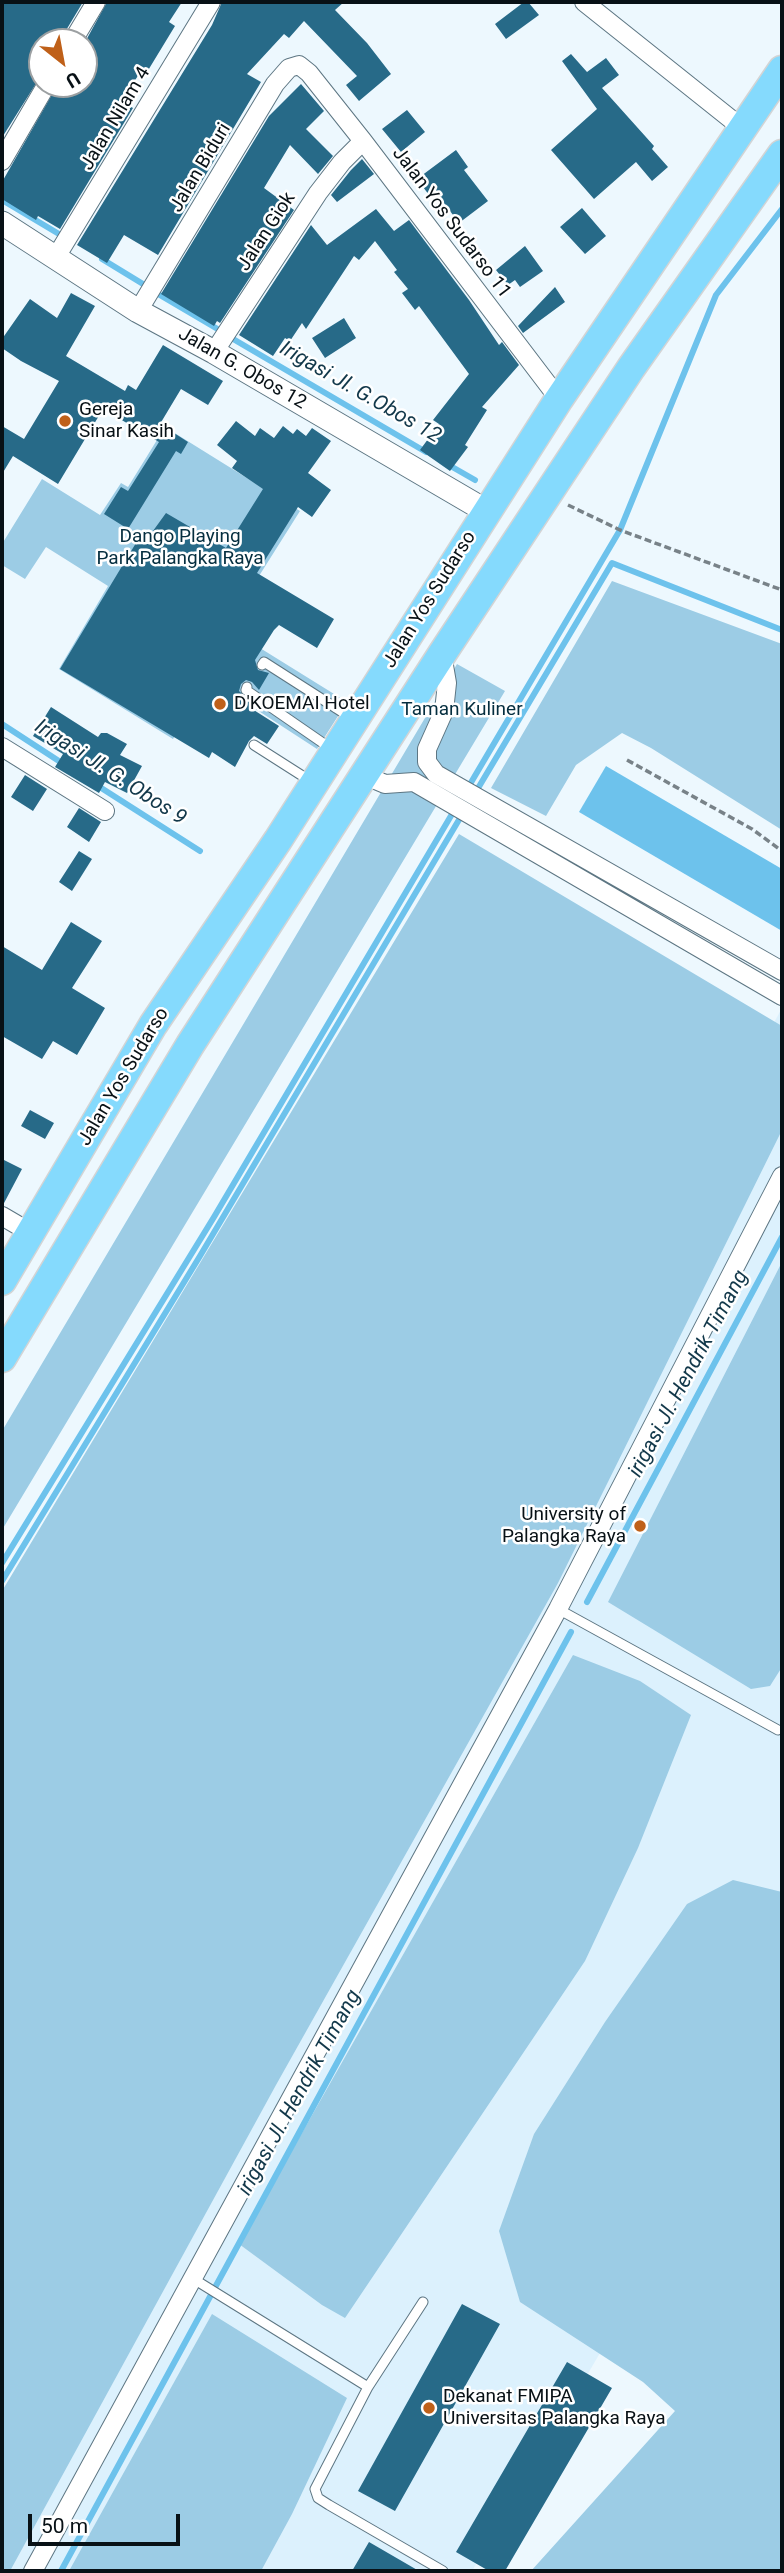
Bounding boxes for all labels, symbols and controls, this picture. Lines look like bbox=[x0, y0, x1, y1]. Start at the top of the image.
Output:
north arrow bbox=[28, 28, 98, 98]
street label: Jalan Nilam 4 bbox=[76, 63, 156, 175]
text: U bbox=[62, 67, 84, 93]
street label: Jalan Biduri bbox=[166, 119, 236, 217]
street label: Jalan Yos Sudarso 11 bbox=[387, 143, 515, 303]
street label: Jalan Giok bbox=[233, 188, 301, 276]
street label: Jalan G. Obos 12 bbox=[174, 323, 310, 415]
water label: Irigasi Jl. G.Obos 12 bbox=[275, 337, 445, 449]
place label: Gereja Sinar Kasih bbox=[79, 399, 174, 443]
marker: Gereja Sinar Kasih bbox=[57, 413, 73, 429]
park label: Dango Playing Park Palangka Raya bbox=[96, 526, 264, 570]
street label: Jalan Yos Sudarso bbox=[379, 527, 481, 673]
place label: D'KOEMAI Hotel bbox=[234, 693, 370, 715]
marker: D'KOEMAI Hotel bbox=[212, 696, 228, 712]
park label: Taman Kuliner bbox=[401, 699, 523, 721]
water label: Irigasi Jl. G. Obos 9 bbox=[29, 715, 191, 831]
street label: Jalan Yos Sudarso bbox=[74, 1004, 174, 1150]
water label: irigasi Jl. Hendrik Timang bbox=[624, 1266, 754, 1482]
place label: University of Palangka Raya bbox=[502, 1504, 626, 1548]
marker: University of Palangka Raya bbox=[632, 1518, 648, 1534]
water label: irigasi Jl. Hendrik Timang bbox=[233, 1986, 367, 2200]
place label: Dekanat FMIPA Universitas Palangka Raya bbox=[443, 2386, 666, 2430]
marker: Dekanat FMIPA Universitas Palangka Raya bbox=[421, 2400, 437, 2416]
scale bar bbox=[32, 2500, 184, 2544]
text: 50 m bbox=[41, 2514, 88, 2538]

